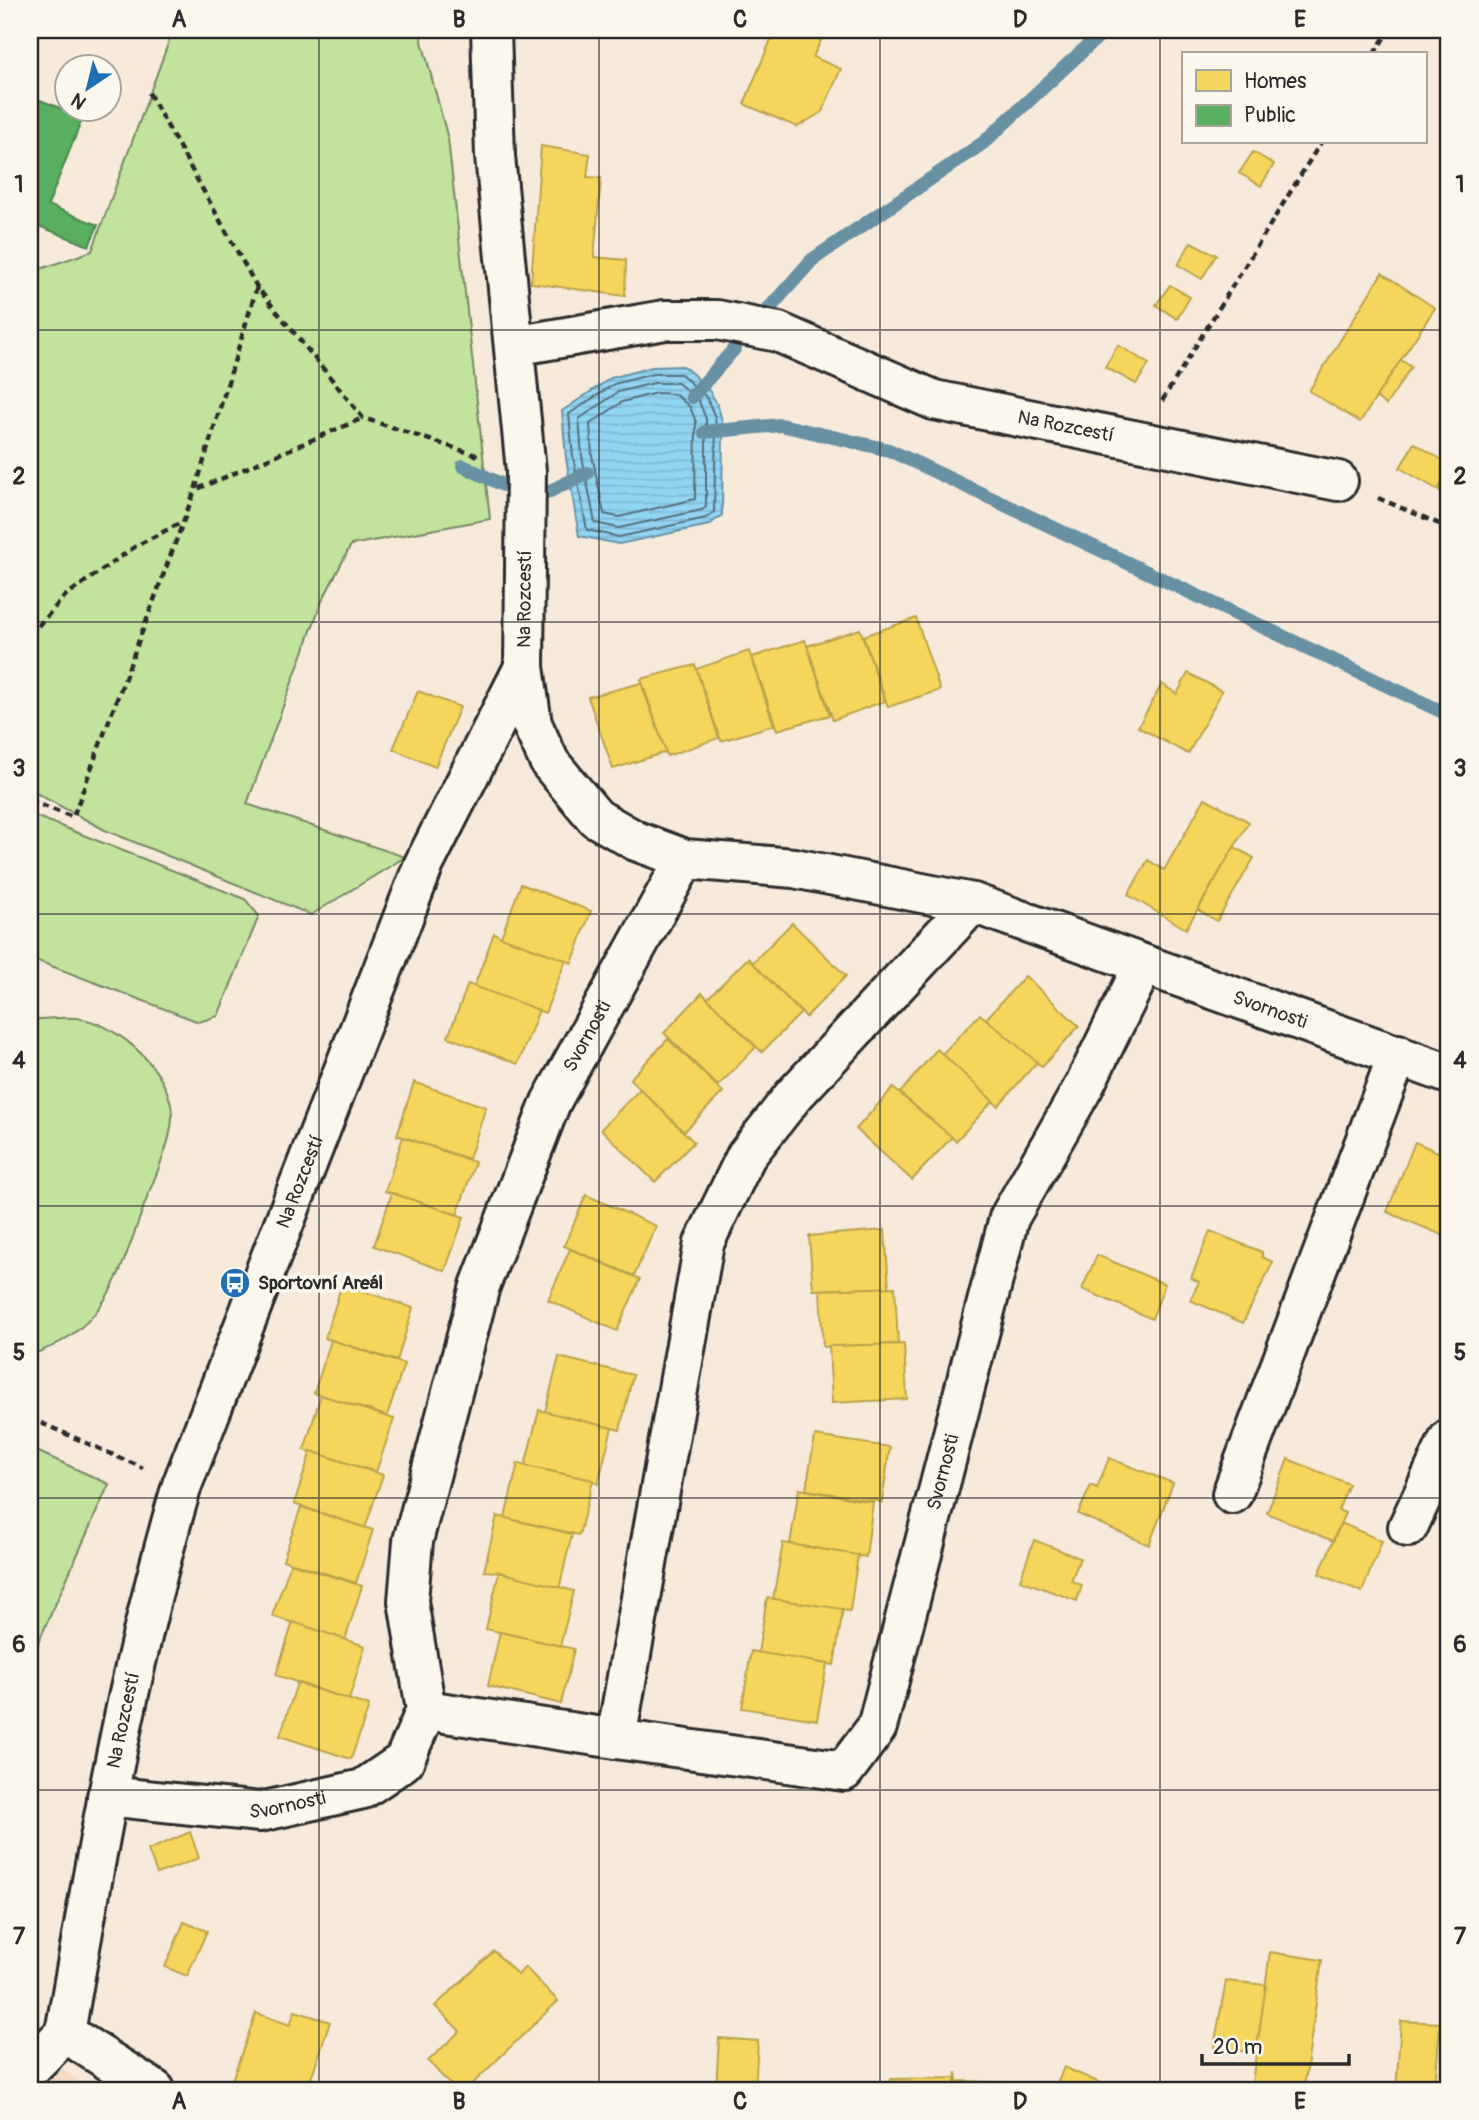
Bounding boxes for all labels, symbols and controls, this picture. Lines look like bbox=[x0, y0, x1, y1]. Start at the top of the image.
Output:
text: A bbox=[172, 5, 187, 34]
text: B bbox=[452, 5, 466, 34]
text: C bbox=[733, 5, 747, 34]
text: D bbox=[1013, 5, 1027, 34]
text: E bbox=[1294, 5, 1306, 34]
north arrow bbox=[52, 52, 122, 122]
legend bbox=[1182, 52, 1426, 144]
text: Homes bbox=[1244, 68, 1307, 95]
text: N bbox=[67, 88, 91, 115]
text: Public bbox=[1244, 102, 1296, 129]
text: 1 bbox=[15, 170, 24, 199]
text: 1 bbox=[1456, 170, 1465, 199]
street label: Na Rozcestí bbox=[1016, 405, 1116, 448]
text: 2 bbox=[13, 462, 26, 491]
text: 2 bbox=[1454, 462, 1467, 491]
street label: Na Rozcestí bbox=[512, 550, 537, 648]
text: 3 bbox=[13, 754, 25, 783]
text: 3 bbox=[1454, 754, 1466, 783]
street label: Svornosti bbox=[1230, 985, 1311, 1034]
street label: Svornosti bbox=[558, 997, 616, 1076]
text: 4 bbox=[12, 1046, 26, 1075]
text: 4 bbox=[1453, 1046, 1467, 1075]
street label: Na Rozcestí bbox=[271, 1132, 329, 1232]
bus stop icon: Sportovní Areál bbox=[218, 1266, 252, 1300]
place label: Sportovní Areál bbox=[258, 1271, 383, 1295]
text: 5 bbox=[13, 1338, 25, 1367]
text: 5 bbox=[1454, 1338, 1466, 1367]
street label: Svornosti bbox=[922, 1432, 964, 1513]
text: 6 bbox=[12, 1630, 26, 1659]
text: 6 bbox=[1453, 1630, 1467, 1659]
street label: Na Rozcestí bbox=[102, 1670, 145, 1771]
street label: Svornosti bbox=[248, 1786, 328, 1824]
text: 7 bbox=[13, 1922, 26, 1951]
text: 7 bbox=[1454, 1922, 1467, 1951]
scale bar bbox=[1202, 2022, 1350, 2066]
text: 20 m bbox=[1213, 2034, 1262, 2061]
text: A bbox=[172, 2087, 187, 2116]
text: B bbox=[452, 2087, 466, 2116]
text: C bbox=[733, 2087, 747, 2116]
text: D bbox=[1013, 2087, 1027, 2116]
text: E bbox=[1294, 2087, 1306, 2116]

